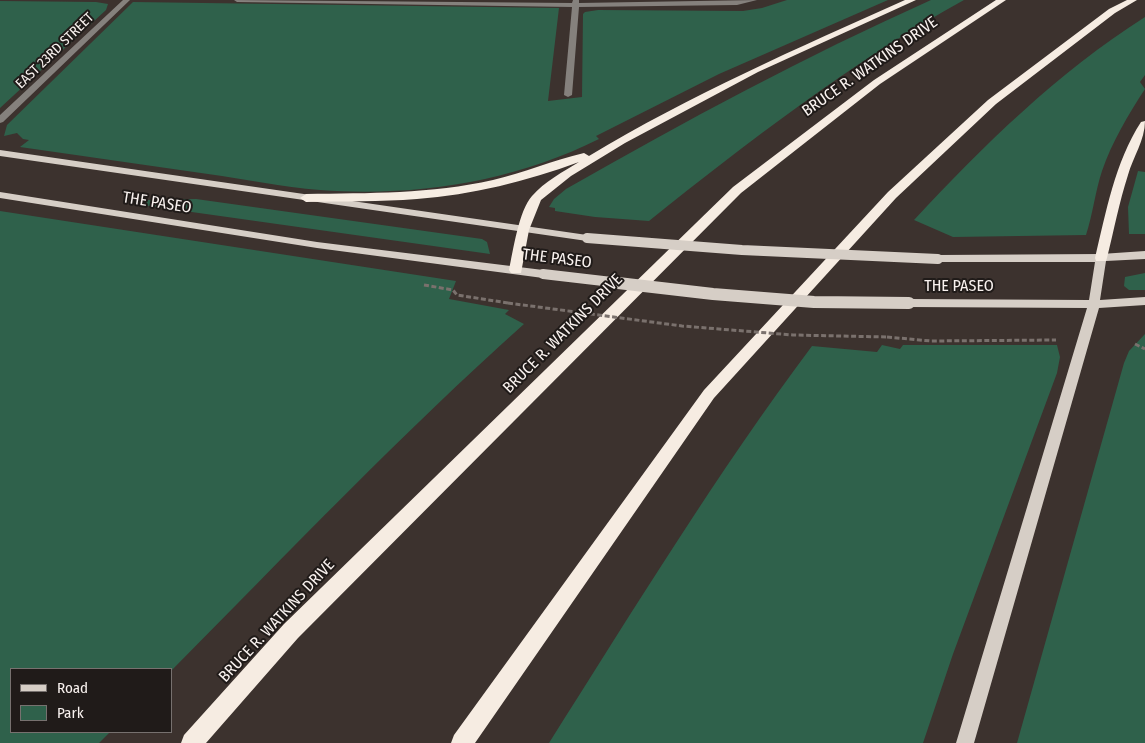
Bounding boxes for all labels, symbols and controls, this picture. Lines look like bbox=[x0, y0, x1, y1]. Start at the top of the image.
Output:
street label: EAST 23RD STREET bbox=[12, 9, 98, 93]
street label: BRUCE R. WATKINS DRIVE bbox=[799, 13, 941, 121]
street label: THE PASEO bbox=[121, 188, 193, 218]
street label: THE PASEO bbox=[521, 245, 593, 273]
street label: BRUCE R. WATKINS DRIVE bbox=[499, 270, 627, 398]
street label: THE PASEO bbox=[924, 277, 994, 297]
street label: BRUCE R. WATKINS DRIVE bbox=[215, 556, 339, 686]
legend bbox=[10, 668, 172, 733]
text: Road bbox=[57, 679, 88, 697]
text: Park bbox=[57, 704, 84, 722]

